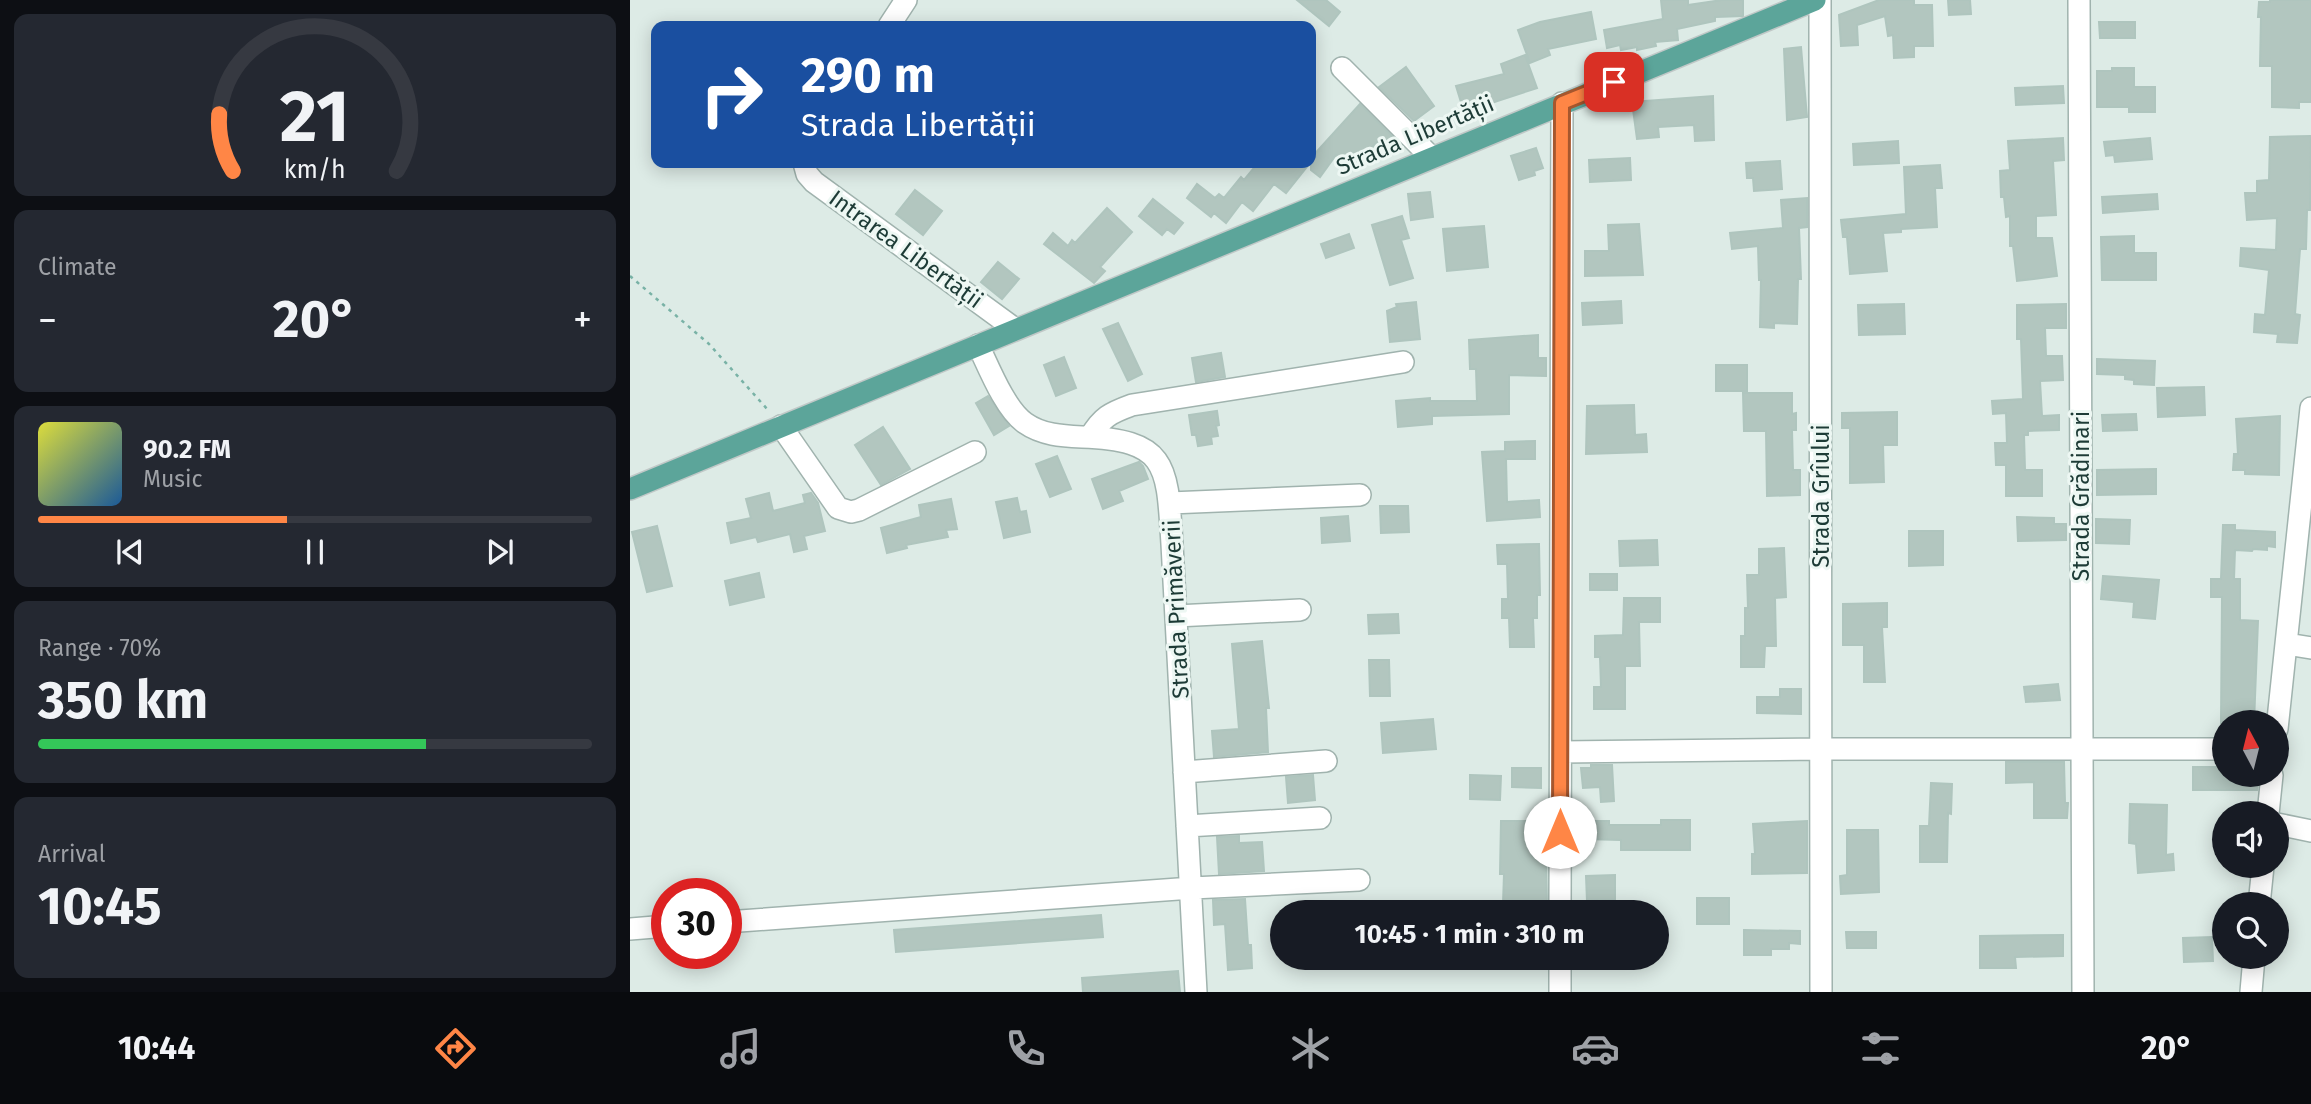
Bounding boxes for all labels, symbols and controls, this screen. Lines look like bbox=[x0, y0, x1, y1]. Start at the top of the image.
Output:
text: 290 m bbox=[801, 46, 935, 105]
icon: right bbox=[686, 49, 777, 140]
pin bbox=[1584, 52, 1644, 112]
icon: arrive bbox=[1595, 63, 1633, 101]
text: 21 bbox=[280, 73, 350, 160]
street label: Strada Libertății bbox=[1332, 89, 1499, 182]
text: Strada Libertății bbox=[801, 106, 1036, 144]
text: km/h bbox=[284, 155, 346, 185]
street label: Intrarea Libertății bbox=[823, 184, 988, 315]
text: Climate bbox=[38, 253, 117, 281]
text: 20° bbox=[273, 288, 357, 351]
text: − bbox=[38, 297, 57, 343]
text: + bbox=[573, 297, 592, 343]
street label: Strada Grădinari bbox=[2067, 411, 2095, 581]
street label: Strada Grîului bbox=[1807, 424, 1835, 568]
text: 90.2 FM bbox=[143, 434, 231, 465]
text: Music bbox=[143, 465, 203, 493]
street label: Strada Primăverii bbox=[1157, 519, 1195, 699]
icon: previous bbox=[111, 533, 149, 571]
icon: pause bbox=[296, 533, 334, 571]
icon: next bbox=[481, 533, 519, 571]
text: Range · 70% bbox=[38, 634, 161, 662]
text: 350 km bbox=[38, 669, 208, 732]
north arrow bbox=[2212, 710, 2289, 788]
map controls bbox=[2212, 710, 2289, 969]
position arrow bbox=[1523, 795, 1597, 869]
button: sound bbox=[2212, 801, 2289, 878]
text: Arrival bbox=[38, 840, 105, 868]
text: 10:45 bbox=[38, 875, 162, 938]
speed limit sign: 30 bbox=[651, 878, 742, 969]
button: search bbox=[2212, 892, 2289, 969]
text: 10:45 · 1 min · 310 m bbox=[1355, 919, 1584, 950]
icon: directions bbox=[431, 1024, 480, 1073]
icon: music bbox=[716, 1024, 765, 1073]
icon: phone bbox=[1001, 1024, 1050, 1073]
icon: climate bbox=[1286, 1024, 1335, 1073]
icon: car bbox=[1571, 1024, 1620, 1073]
icon: filters bbox=[1856, 1024, 1905, 1073]
text: 10:44 bbox=[118, 1029, 195, 1067]
text: 20° bbox=[2141, 1029, 2193, 1067]

